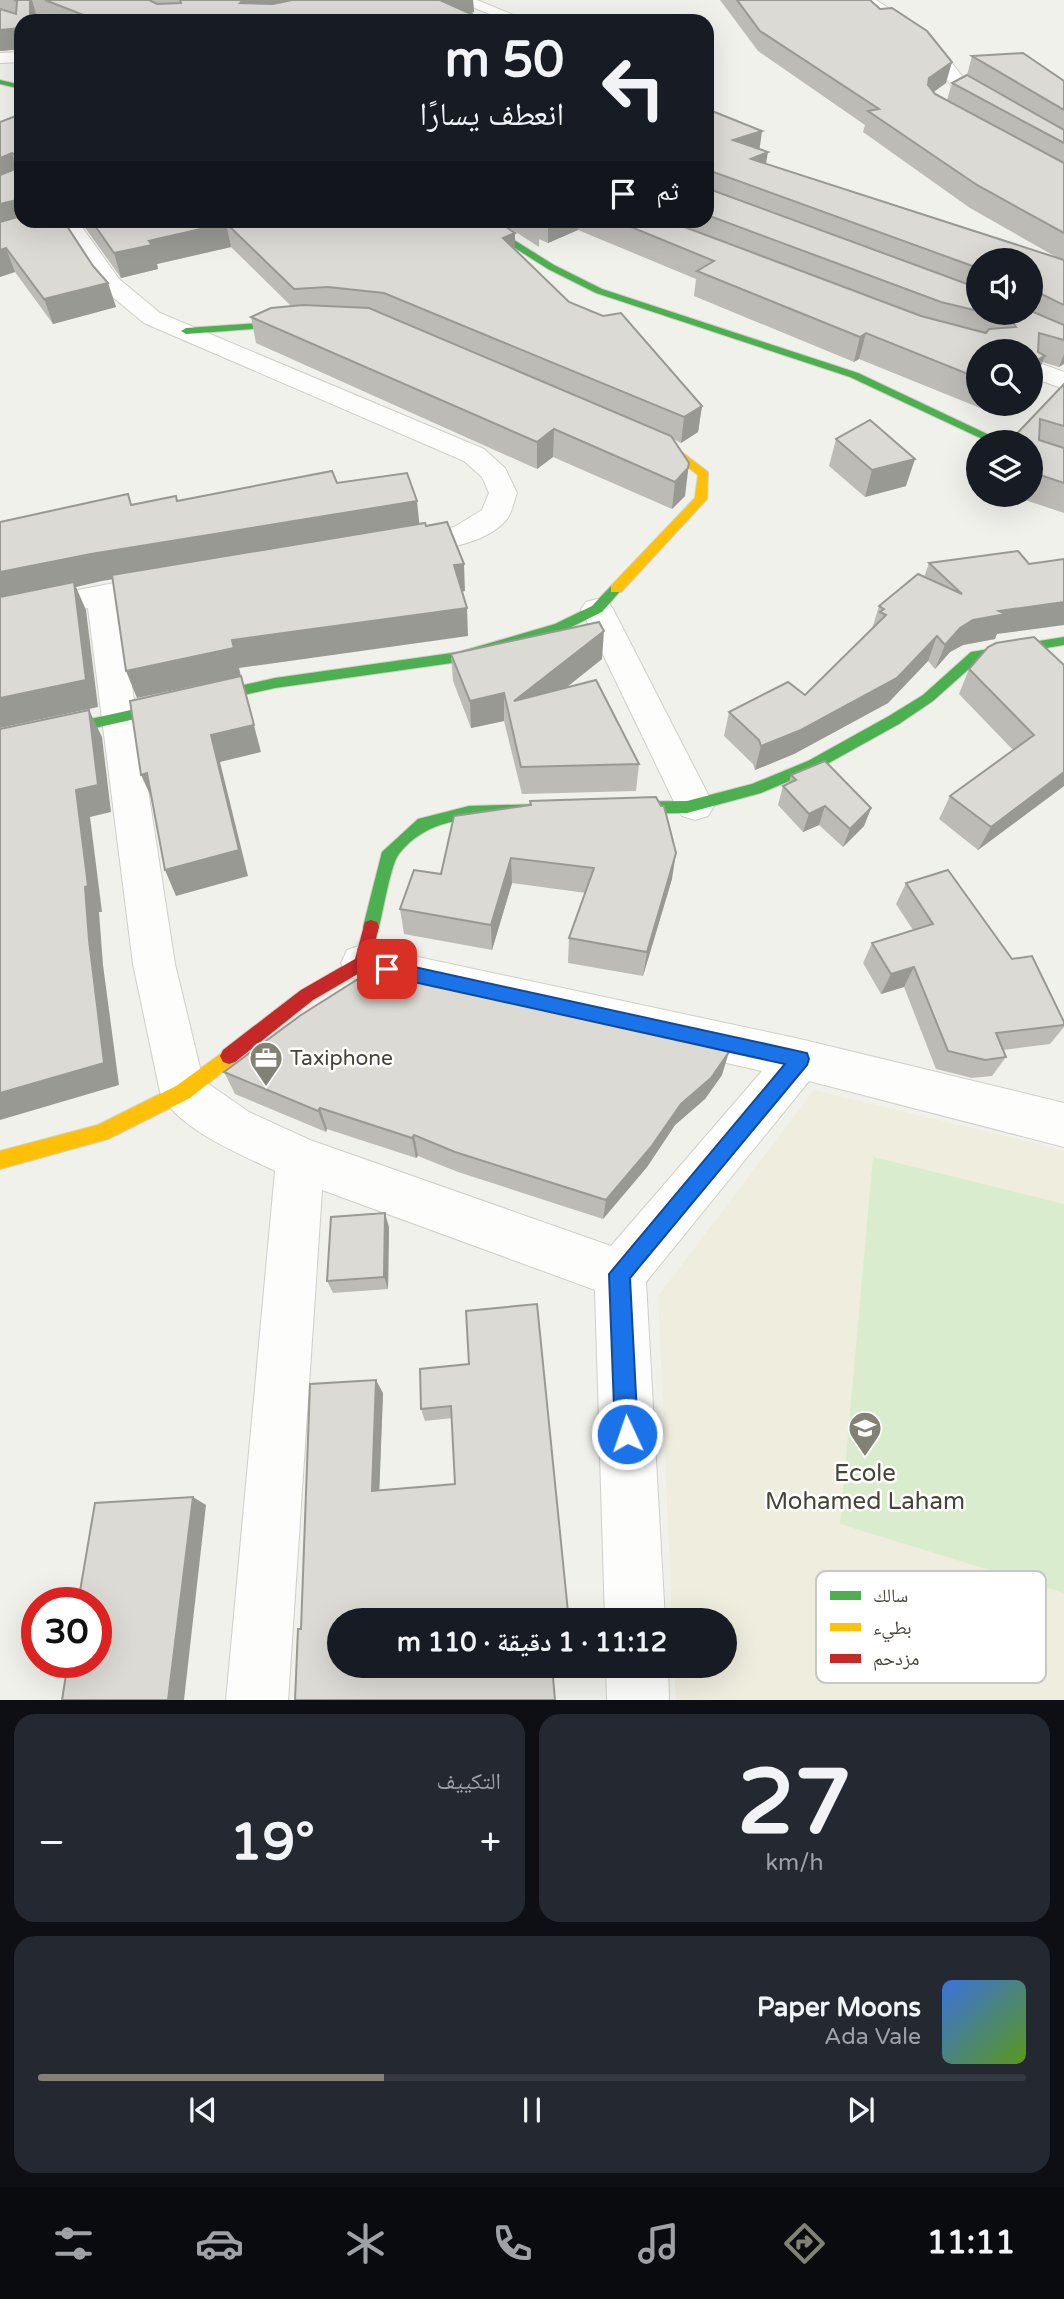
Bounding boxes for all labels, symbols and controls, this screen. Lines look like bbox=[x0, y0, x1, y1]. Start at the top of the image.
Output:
text: 50 m bbox=[445, 31, 564, 90]
icon: left bbox=[588, 42, 679, 133]
text: انعطف يسارًا bbox=[419, 96, 564, 134]
icon: arrive bbox=[604, 175, 642, 213]
text: ثم bbox=[656, 176, 679, 207]
map controls bbox=[966, 248, 1043, 507]
button: sound bbox=[966, 248, 1043, 325]
button: search bbox=[966, 339, 1043, 416]
button: layers bbox=[966, 430, 1043, 507]
pin bbox=[357, 939, 417, 999]
icon: arrive bbox=[368, 950, 406, 988]
office icon: Taxiphone bbox=[247, 1039, 285, 1088]
place label: Taxiphone bbox=[290, 1046, 393, 1071]
position arrow bbox=[590, 1397, 664, 1471]
school or university icon: Ecole Mohamed Laham bbox=[846, 1409, 884, 1458]
place label: Ecole Mohamed Laham bbox=[765, 1459, 965, 1516]
legend bbox=[816, 1571, 1046, 1683]
text: سالك bbox=[873, 1585, 908, 1607]
speed limit sign: 30 bbox=[21, 1587, 112, 1678]
text: بطيء bbox=[873, 1617, 912, 1643]
text: 11:12 · 1 دقيقة · 110 m bbox=[397, 1627, 667, 1658]
text: مزدحم bbox=[873, 1648, 919, 1671]
text: 27 bbox=[737, 1748, 852, 1858]
text: التكييف bbox=[436, 1768, 501, 1796]
text: 19° bbox=[230, 1811, 315, 1874]
text: − bbox=[38, 1820, 65, 1866]
text: + bbox=[480, 1820, 501, 1866]
text: km/h bbox=[766, 1849, 823, 1877]
text: Paper Moons bbox=[757, 1992, 921, 2023]
text: Ada Vale bbox=[824, 2023, 921, 2051]
icon: previous bbox=[184, 2091, 222, 2129]
icon: pause bbox=[513, 2091, 551, 2129]
icon: next bbox=[842, 2091, 880, 2129]
icon: filters bbox=[49, 2219, 98, 2268]
icon: car bbox=[195, 2219, 244, 2268]
icon: climate bbox=[341, 2219, 390, 2268]
icon: phone bbox=[488, 2219, 537, 2268]
icon: music bbox=[634, 2219, 683, 2268]
icon: directions bbox=[780, 2219, 829, 2268]
text: 11:11 bbox=[927, 2224, 1015, 2262]

